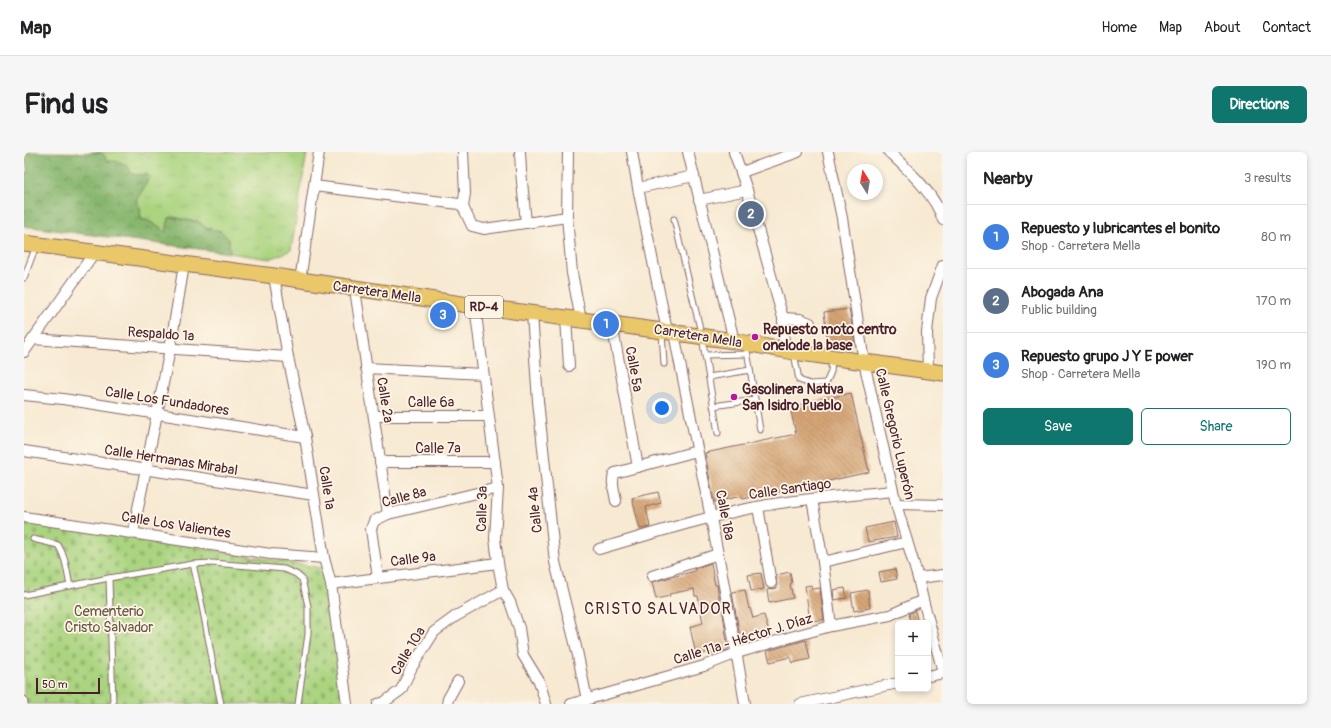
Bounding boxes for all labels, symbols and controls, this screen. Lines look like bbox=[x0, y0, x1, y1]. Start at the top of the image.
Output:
text: Map bbox=[20, 16, 51, 40]
text: Home bbox=[1102, 19, 1137, 36]
text: Map bbox=[1159, 19, 1182, 36]
text: About bbox=[1204, 19, 1240, 36]
text: Contact bbox=[1262, 19, 1311, 36]
button: Directions bbox=[1212, 86, 1307, 123]
text: Find us bbox=[24, 87, 108, 122]
north arrow bbox=[847, 164, 883, 200]
text: Nearby bbox=[983, 168, 1032, 189]
text: 3 results bbox=[1244, 170, 1291, 186]
pin: 2 bbox=[738, 199, 764, 229]
text: Repuesto y lubricantes el bonito bbox=[1021, 219, 1220, 238]
text: 1 bbox=[993, 229, 999, 245]
text: 80 m bbox=[1261, 229, 1291, 245]
text: Shop · Carretera Mella bbox=[1021, 238, 1140, 254]
street label: Carretera Mella bbox=[332, 277, 422, 307]
text: Abogada Ana bbox=[1021, 283, 1103, 302]
text: 2 bbox=[992, 293, 1000, 309]
text: 170 m bbox=[1256, 293, 1291, 309]
road number: RD-4 bbox=[465, 296, 503, 318]
pin: 3 bbox=[430, 300, 456, 330]
text: Public building bbox=[1021, 302, 1097, 318]
pin: 1 bbox=[593, 309, 619, 339]
street label: Carretera Mella bbox=[653, 321, 743, 351]
place label: Repuesto moto centro onelode la base bbox=[762, 321, 897, 354]
street label: Respaldo 1a bbox=[127, 323, 195, 345]
marker: Repuesto moto centro onelode la base bbox=[750, 332, 760, 342]
street label: Calle 5a bbox=[622, 345, 646, 393]
text: Repuesto grupo J Y E power bbox=[1021, 347, 1193, 366]
text: 3 bbox=[992, 357, 1000, 373]
text: 190 m bbox=[1256, 357, 1291, 373]
text: Shop · Carretera Mella bbox=[1021, 366, 1140, 382]
street label: Calle Gregorio Luperón bbox=[872, 367, 918, 501]
street label: Calle 2a bbox=[373, 376, 397, 424]
place label: Gasolinera Nativa San Isidro Pueblo bbox=[742, 381, 844, 414]
street label: Calle Los Fundadores bbox=[104, 383, 231, 419]
marker: Gasolinera Nativa San Isidro Pueblo bbox=[729, 392, 739, 402]
street label: Calle 6a bbox=[408, 394, 454, 411]
your location bbox=[652, 398, 672, 418]
button: Save bbox=[983, 408, 1133, 445]
button: Share bbox=[1141, 408, 1291, 445]
street label: Calle 7a bbox=[415, 440, 461, 457]
street label: Calle Hermanas Mirabal bbox=[103, 441, 239, 479]
street label: Calle 1a bbox=[315, 465, 339, 511]
street label: Calle Santiago bbox=[748, 475, 833, 503]
street label: Calle 8a bbox=[380, 483, 428, 511]
street label: Calle 3a bbox=[473, 486, 491, 532]
street label: Calle 4a bbox=[524, 486, 546, 534]
street label: Calle 18a bbox=[712, 488, 738, 542]
street label: Calle Los Valientes bbox=[120, 508, 233, 542]
street label: Calle 9a bbox=[389, 548, 437, 570]
district label: CRISTO SALVADOR bbox=[584, 599, 732, 619]
park label: Cementerio Cristo Salvador bbox=[65, 603, 153, 636]
street label: Calle 11a - Héctor J. Díaz bbox=[671, 610, 815, 668]
map controls bbox=[895, 620, 931, 692]
button: + bbox=[895, 620, 931, 656]
street label: Calle 10a bbox=[387, 624, 429, 678]
button: − bbox=[895, 656, 931, 692]
scale bar bbox=[36, 676, 100, 695]
text: 50 m bbox=[42, 678, 68, 691]

